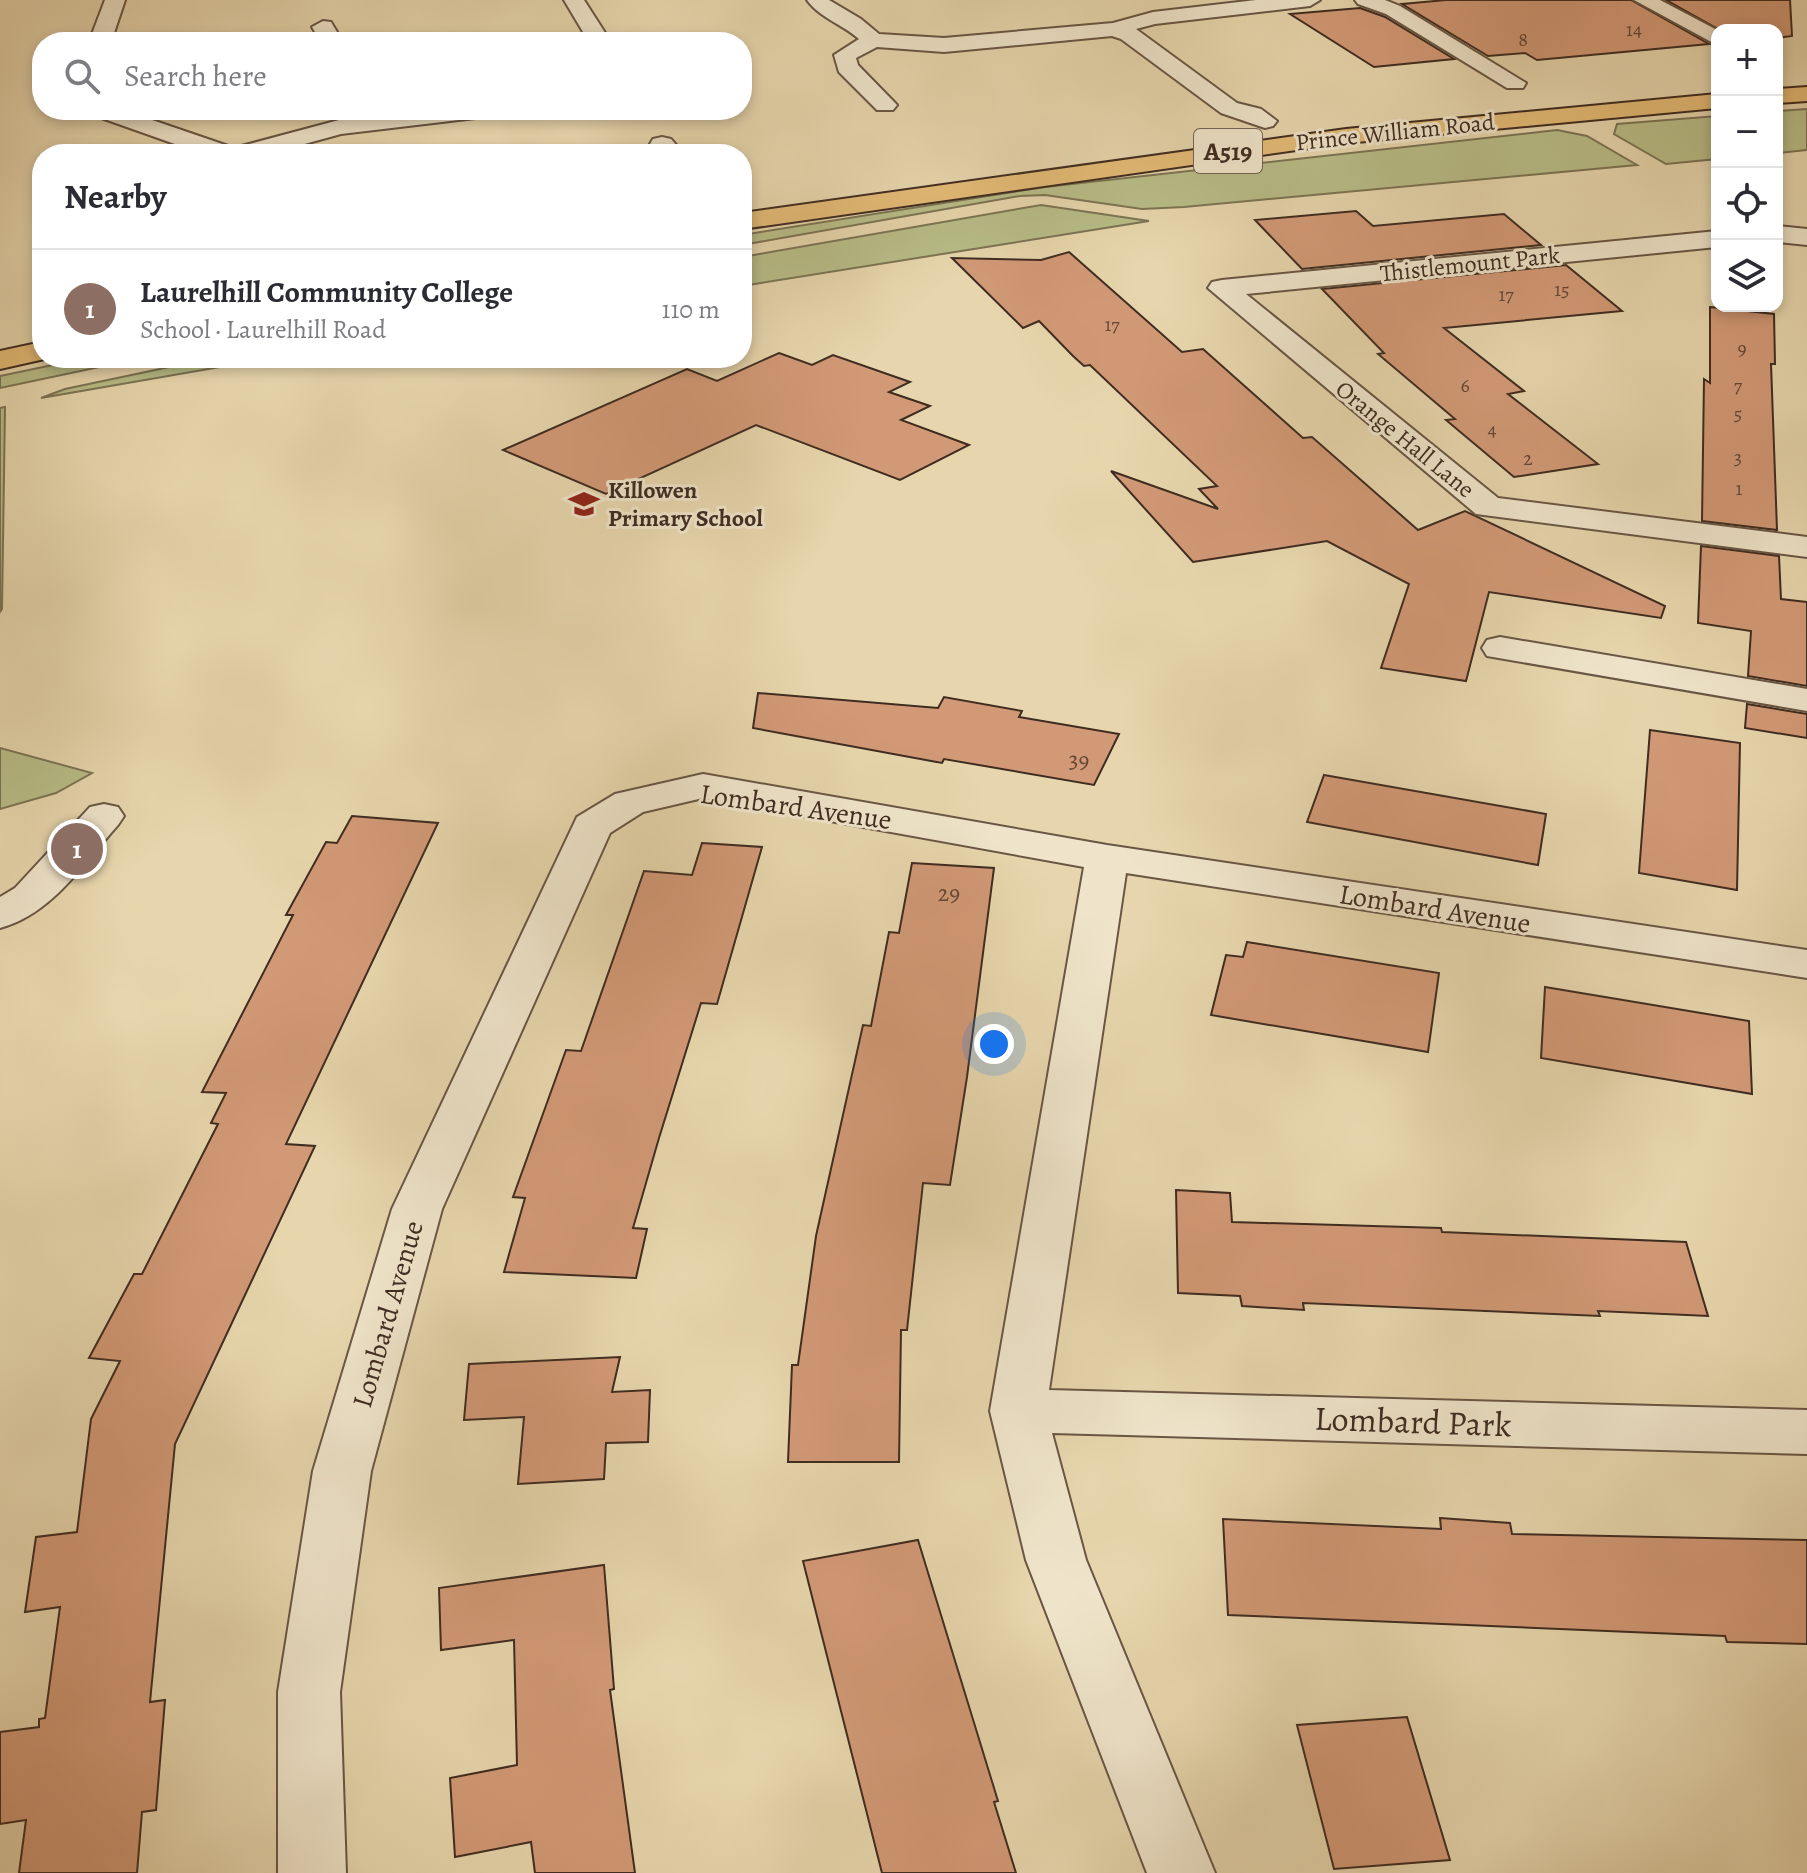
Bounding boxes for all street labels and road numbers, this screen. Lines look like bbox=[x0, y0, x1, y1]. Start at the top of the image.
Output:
street label: Prince William Road bbox=[1294, 106, 1496, 158]
road number: A519 bbox=[1194, 129, 1262, 173]
street label: Thistlemount Park bbox=[1379, 239, 1561, 289]
street label: Orange Hall Lane bbox=[1329, 373, 1481, 505]
street label: Lombard Avenue bbox=[698, 775, 894, 839]
street label: Lombard Avenue bbox=[1336, 875, 1533, 943]
street label: Lombard Avenue bbox=[343, 1216, 433, 1412]
street label: Lombard Park bbox=[1314, 1395, 1512, 1448]

